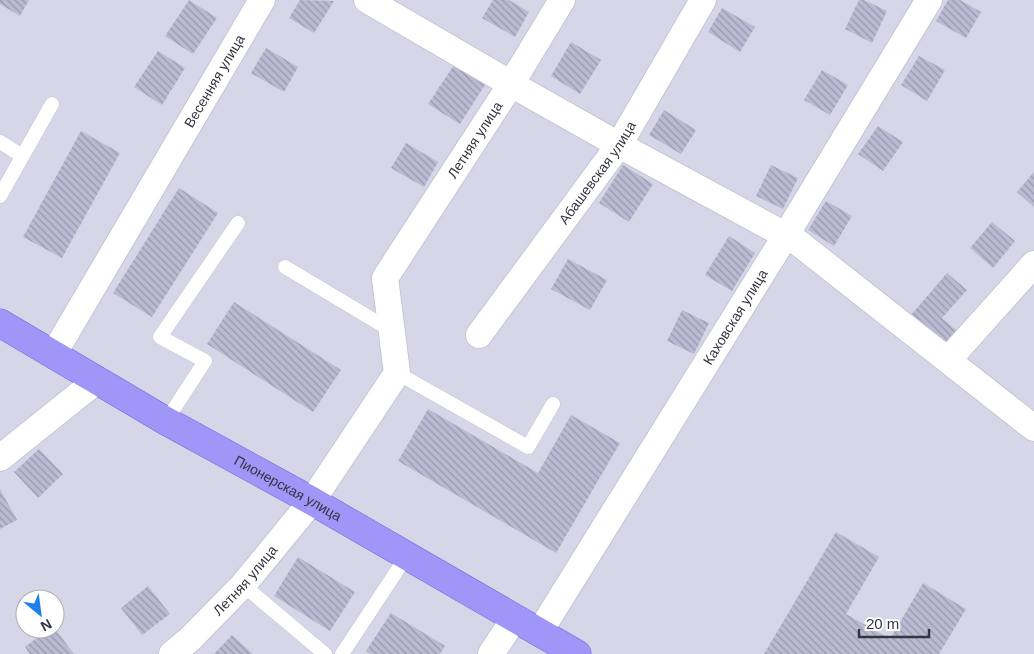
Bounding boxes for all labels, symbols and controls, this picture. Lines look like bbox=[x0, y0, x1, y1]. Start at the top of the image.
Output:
street label: Весенняя улица bbox=[181, 31, 248, 130]
street label: Летняя улица bbox=[444, 98, 506, 181]
street label: Абашевская улица bbox=[555, 118, 639, 227]
street label: Каховская улица bbox=[700, 266, 771, 368]
street label: Пионерская улица bbox=[232, 452, 345, 524]
street label: Летняя улица bbox=[210, 542, 280, 619]
north arrow bbox=[15, 589, 65, 639]
scale bar bbox=[859, 606, 929, 638]
text: 20 m bbox=[866, 615, 899, 632]
text: N bbox=[38, 616, 55, 635]

